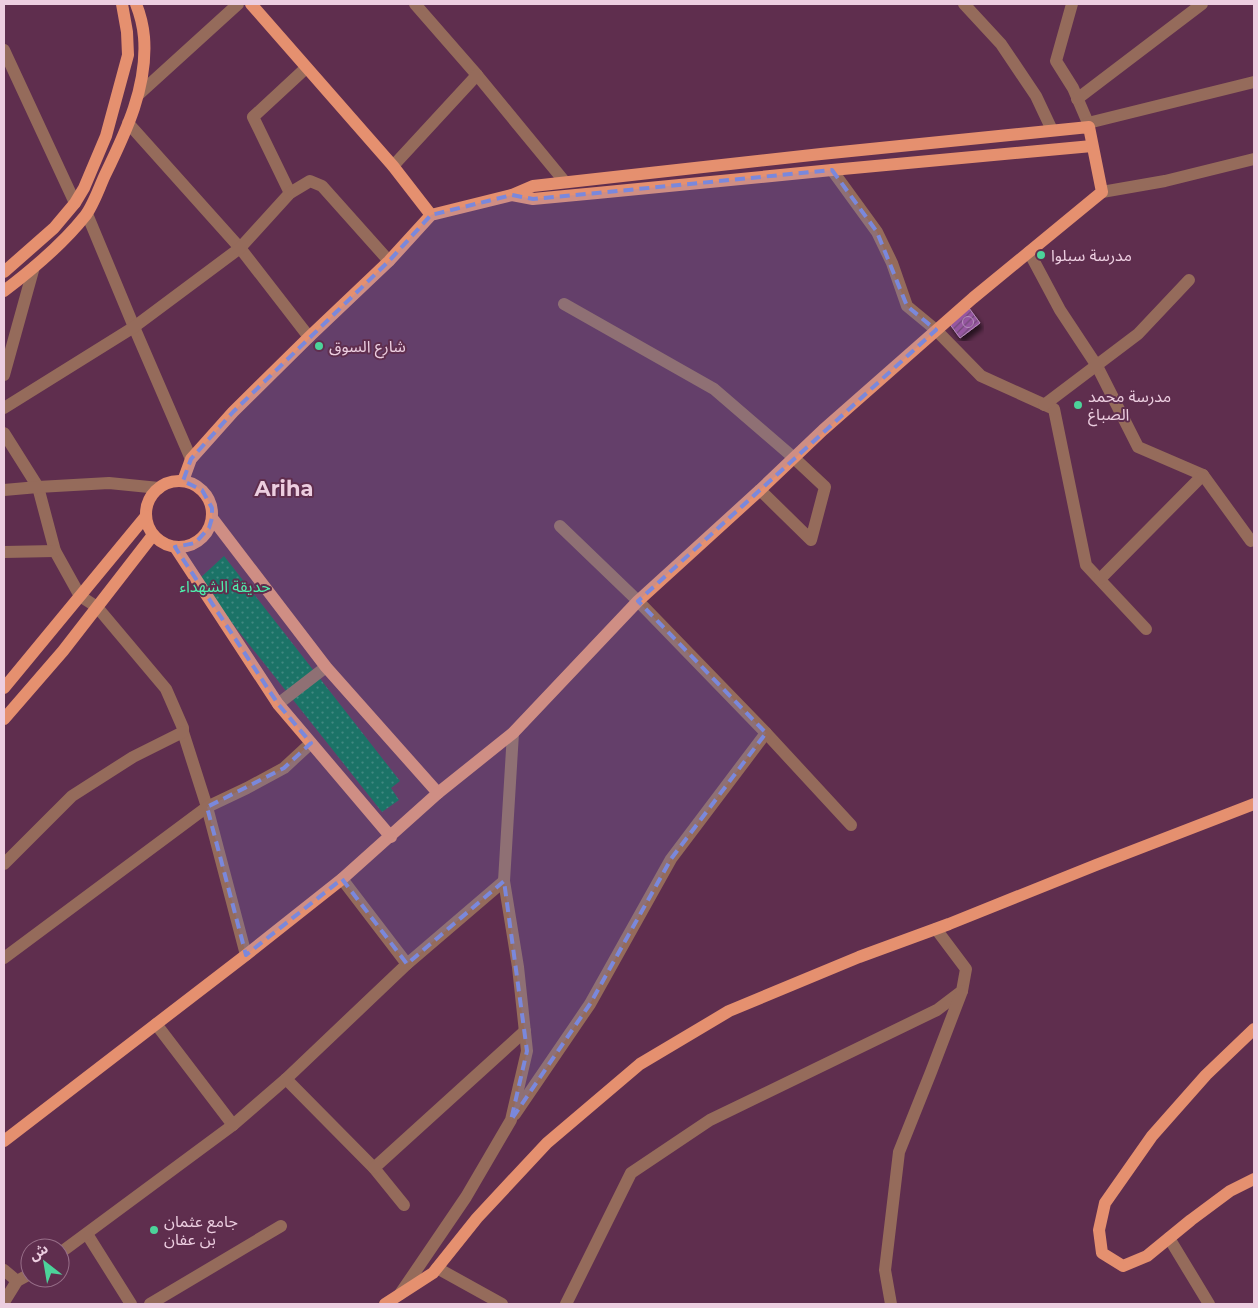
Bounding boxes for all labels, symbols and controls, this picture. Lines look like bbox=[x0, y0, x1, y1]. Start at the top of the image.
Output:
place label: مدرسة سبلوا bbox=[1051, 246, 1132, 265]
marker: مدرسة سبلوا bbox=[1035, 249, 1047, 261]
place label: شارع السوق bbox=[329, 337, 406, 359]
marker: شارع السوق bbox=[313, 340, 325, 352]
place label: مدرسة محمد الصباغ bbox=[1088, 387, 1171, 427]
marker: مدرسة محمد الصباغ bbox=[1072, 399, 1084, 411]
district label: Ariha bbox=[254, 476, 313, 501]
park label: حديقة الشهداء bbox=[179, 577, 271, 596]
place label: جامع عثمان بن عفان bbox=[164, 1212, 238, 1249]
marker: جامع عثمان بن عفان bbox=[148, 1224, 160, 1236]
north arrow bbox=[20, 1238, 70, 1288]
text: ش bbox=[25, 1239, 51, 1265]

